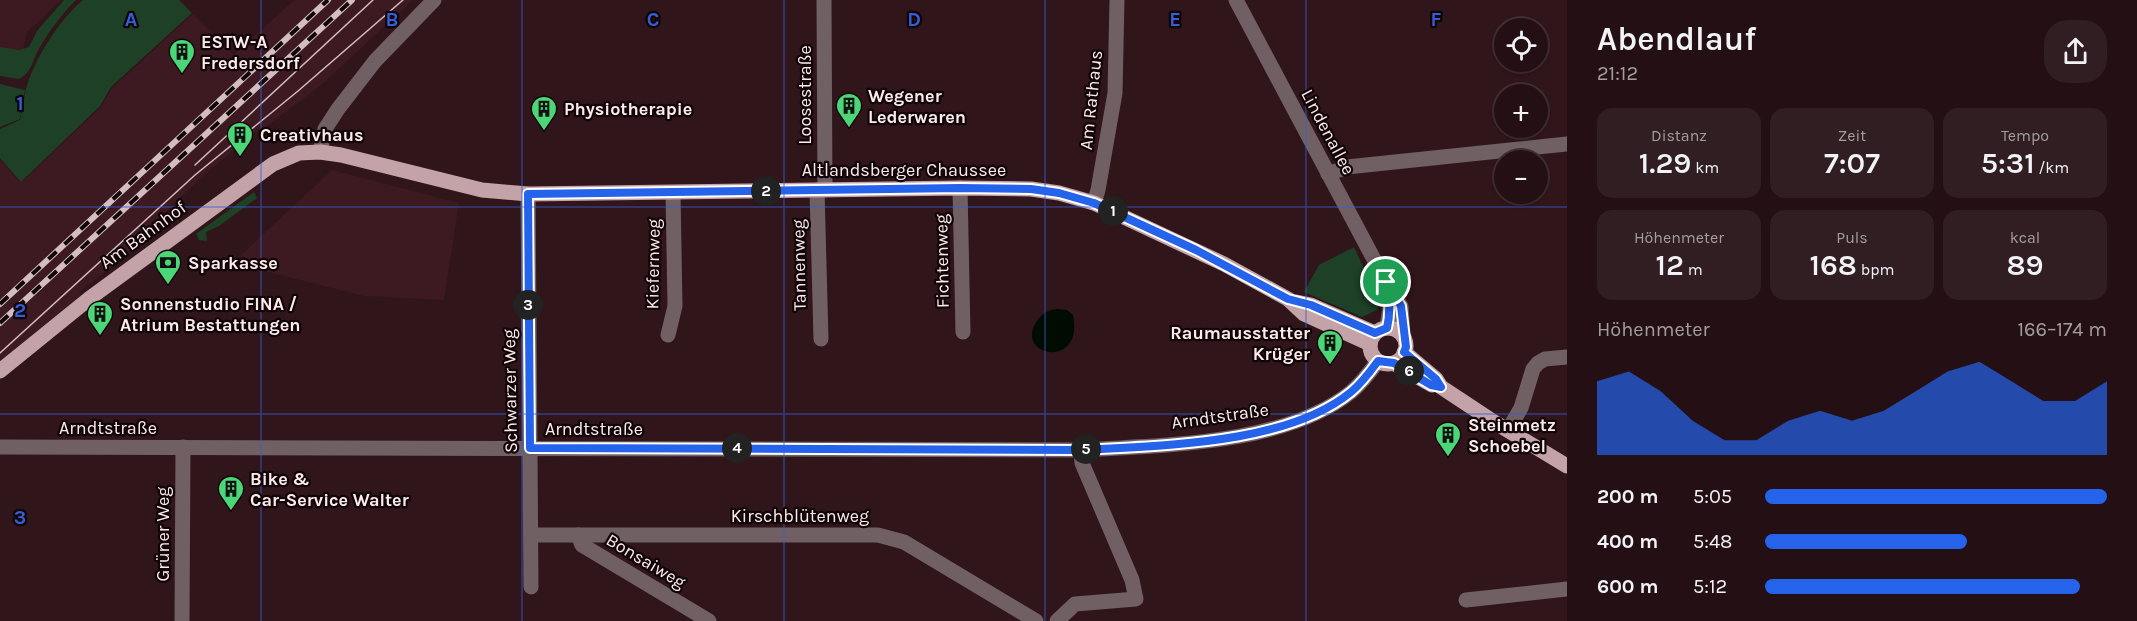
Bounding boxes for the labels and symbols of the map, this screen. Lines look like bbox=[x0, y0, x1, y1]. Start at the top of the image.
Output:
text: A bbox=[125, 8, 138, 31]
text: B bbox=[386, 8, 398, 31]
text: C bbox=[647, 8, 659, 31]
text: D bbox=[907, 8, 921, 31]
text: E bbox=[1169, 8, 1181, 31]
text: F bbox=[1431, 8, 1442, 31]
place label: ESTW-A Fredersdorf bbox=[201, 31, 300, 74]
building icon: ESTW-A Fredersdorf bbox=[167, 37, 197, 75]
street label: Loosestraße bbox=[794, 45, 816, 145]
street label: Am Rathaus bbox=[1075, 49, 1107, 151]
place label: Wegener Lederwaren bbox=[868, 85, 966, 128]
street label: Lindenallee bbox=[1296, 85, 1360, 179]
building icon: Wegener Lederwaren bbox=[834, 91, 864, 129]
text: 1 bbox=[16, 92, 24, 115]
building icon: Physiotherapie bbox=[529, 94, 559, 132]
place label: Physiotherapie bbox=[564, 98, 692, 120]
building icon: Creativhaus bbox=[225, 120, 255, 158]
place label: Creativhaus bbox=[260, 124, 363, 146]
street label: Altlandsberger Chaussee bbox=[802, 159, 1006, 181]
pin: 2 bbox=[751, 176, 781, 206]
street label: Am Bahnhof bbox=[96, 196, 191, 274]
pin: 1 bbox=[1098, 196, 1128, 226]
street label: Fichtenweg bbox=[930, 214, 954, 308]
street label: Kiefernweg bbox=[641, 218, 665, 310]
street label: Tannenweg bbox=[787, 219, 811, 311]
bank icon: Sparkasse bbox=[153, 248, 183, 286]
place label: Sparkasse bbox=[188, 252, 278, 274]
pin bbox=[1360, 256, 1411, 307]
pin: 3 bbox=[513, 290, 543, 320]
place label: Sonnenstudio FINA / Atrium Bestattungen bbox=[120, 293, 301, 336]
text: 2 bbox=[14, 299, 26, 322]
building icon: Sonnenstudio FINA / Atrium Bestattungen bbox=[85, 299, 115, 337]
place label: Raumausstatter Krüger bbox=[1170, 322, 1310, 365]
building icon: Raumausstatter Krüger bbox=[1315, 328, 1345, 366]
street label: Schwarzer Weg bbox=[498, 329, 522, 453]
pin: 6 bbox=[1394, 356, 1424, 386]
street label: Arndtstraße bbox=[1170, 398, 1270, 434]
place label: Steinmetz Schoebel bbox=[1468, 414, 1556, 457]
street label: Arndtstraße bbox=[59, 417, 157, 439]
street label: Arndtstraße bbox=[545, 418, 643, 440]
building icon: Steinmetz Schoebel bbox=[1433, 420, 1463, 458]
pin: 4 bbox=[722, 433, 752, 463]
pin: 5 bbox=[1071, 434, 1101, 464]
place label: Bike & Car-Service Walter bbox=[250, 468, 409, 511]
building icon: Bike & Car-Service Walter bbox=[216, 474, 246, 512]
street label: Grüner Weg bbox=[152, 487, 174, 581]
street label: Kirschblütenweg bbox=[731, 505, 869, 527]
text: 3 bbox=[14, 506, 26, 529]
street label: Bonsaiweg bbox=[602, 529, 690, 593]

